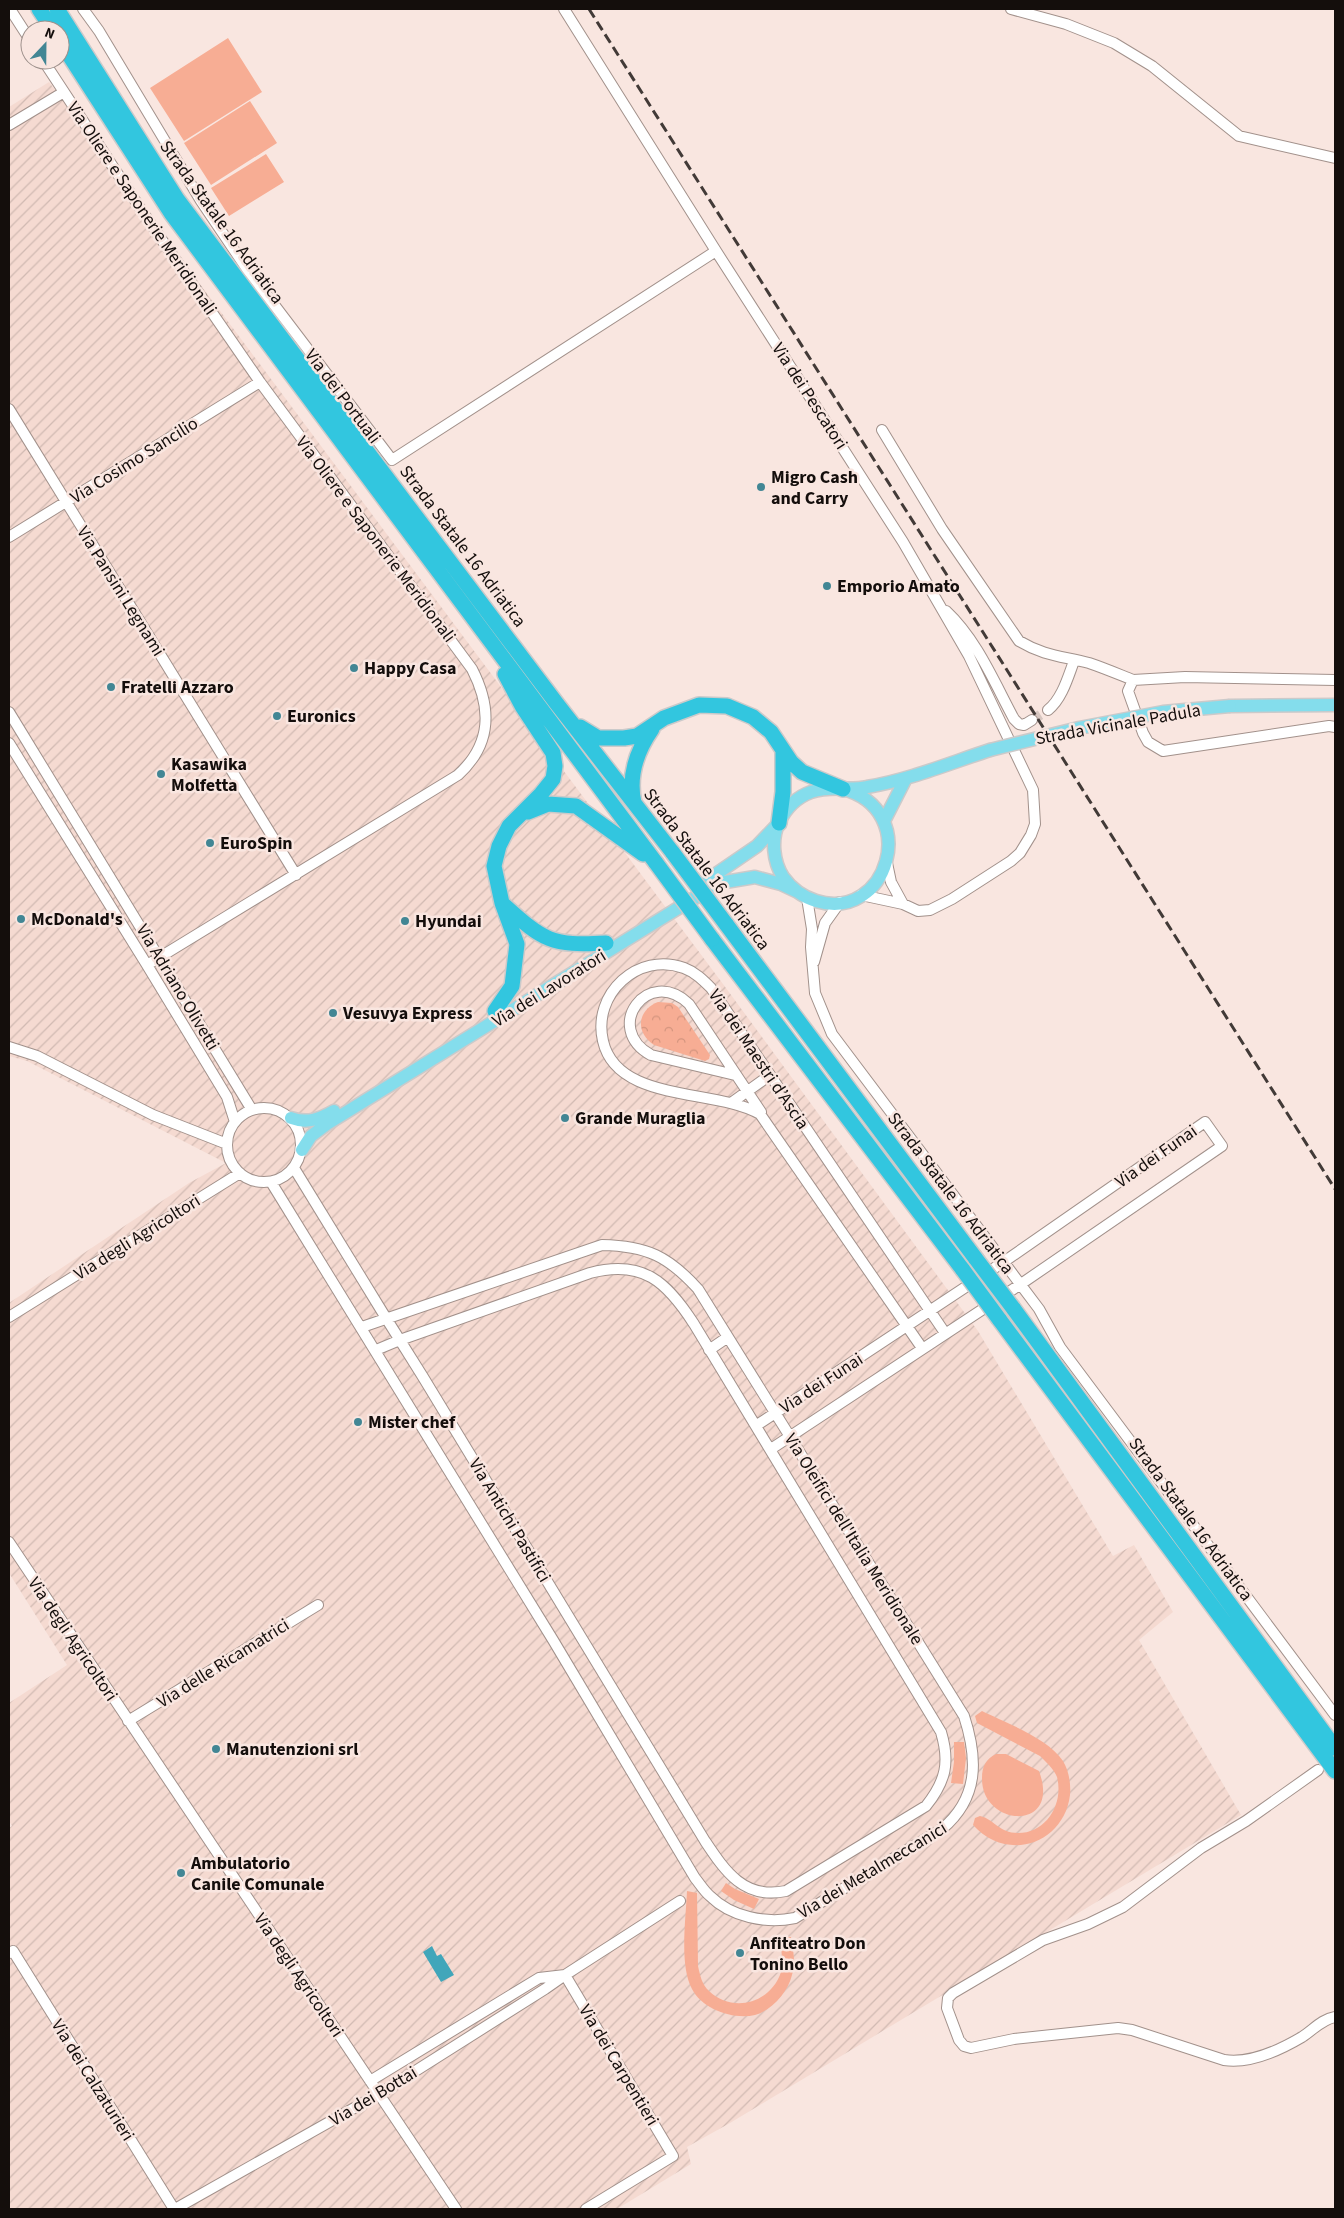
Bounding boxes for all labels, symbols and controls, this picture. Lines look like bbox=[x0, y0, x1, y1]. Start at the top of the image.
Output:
north arrow bbox=[20, 20, 70, 70]
text: N bbox=[41, 23, 58, 45]
street label: Via Oliere e Saponerie Meridionali bbox=[61, 97, 223, 320]
street label: Strada Statale 16 Adriatica bbox=[154, 135, 290, 309]
street label: Via dei Pescatori bbox=[766, 338, 853, 455]
street label: Via dei Portuali bbox=[299, 344, 387, 449]
street label: Via Cosimo Sancilio bbox=[65, 411, 203, 510]
street label: Via Oliere e Saponerie Meridionali bbox=[290, 431, 462, 648]
street label: Strada Statale 16 Adriatica bbox=[393, 460, 532, 632]
place label: Migro Cash and Carry bbox=[771, 465, 858, 511]
marker: Migro Cash and Carry bbox=[755, 481, 767, 493]
street label: Via Pansini Legnami bbox=[70, 521, 171, 661]
place label: Emporio Amato bbox=[837, 574, 960, 599]
marker: Emporio Amato bbox=[821, 580, 833, 592]
place label: Happy Casa bbox=[364, 656, 457, 681]
marker: Happy Casa bbox=[348, 662, 360, 674]
place label: Fratelli Azzaro bbox=[121, 675, 234, 700]
marker: Fratelli Azzaro bbox=[105, 681, 117, 693]
street label: Strada Vicinale Padula bbox=[1034, 698, 1203, 751]
place label: Euronics bbox=[287, 704, 356, 729]
marker: Euronics bbox=[271, 710, 283, 722]
place label: Kasawika Molfetta bbox=[171, 752, 247, 798]
marker: Kasawika Molfetta bbox=[155, 768, 167, 780]
street label: Strada Statale 16 Adriatica bbox=[637, 783, 776, 955]
place label: EuroSpin bbox=[220, 831, 293, 856]
marker: EuroSpin bbox=[204, 837, 216, 849]
place label: McDonald's bbox=[31, 907, 123, 932]
place label: Hyundai bbox=[415, 909, 482, 934]
marker: McDonald's bbox=[15, 913, 27, 925]
marker: Hyundai bbox=[399, 915, 411, 927]
street label: Via Adriano Olivetti bbox=[130, 919, 225, 1055]
street label: Via dei Lavoratori bbox=[487, 943, 611, 1034]
street label: Via dei Maestri d’Ascia bbox=[702, 984, 815, 1134]
place label: Vesuvya Express bbox=[342, 1001, 473, 1026]
marker: Vesuvya Express bbox=[327, 1007, 339, 1019]
place label: Grande Muraglia bbox=[575, 1106, 705, 1131]
street label: Strada Statale 16 Adriatica bbox=[881, 1107, 1020, 1279]
marker: Grande Muraglia bbox=[559, 1112, 571, 1124]
street label: Via dei Funai bbox=[1110, 1119, 1202, 1194]
street label: Via degli Agricoltori bbox=[69, 1188, 205, 1286]
street label: Via dei Funai bbox=[775, 1347, 868, 1420]
place label: Mister chef bbox=[368, 1410, 456, 1435]
marker: Mister chef bbox=[352, 1416, 364, 1428]
street label: Via Oleifici dell'Italia Meridionale bbox=[778, 1429, 929, 1650]
street label: Strada Statale 16 Adriatica bbox=[1123, 1432, 1259, 1606]
street label: Via Antichi Pastifici bbox=[463, 1453, 557, 1587]
street label: Via degli Agricoltori bbox=[22, 1572, 123, 1706]
street label: Via delle Ricamatrici bbox=[152, 1613, 294, 1714]
place label: Manutenzioni srl bbox=[226, 1737, 358, 1762]
marker: Manutenzioni srl bbox=[210, 1743, 222, 1755]
street label: Via dei Metalmeccanici bbox=[793, 1816, 952, 1925]
place label: Ambulatorio Canile Comunale bbox=[190, 1851, 325, 1897]
marker: Ambulatorio Canile Comunale bbox=[175, 1867, 187, 1879]
street label: Via degli Agricoltori bbox=[248, 1908, 349, 2042]
place label: Anfiteatro Don Tonino Bello bbox=[749, 1931, 866, 1977]
marker: Anfiteatro Don Tonino Bello bbox=[734, 1947, 746, 1959]
street label: Via dei Carpentieri bbox=[572, 2000, 665, 2131]
street label: Via dei Calzaturieri bbox=[45, 2014, 140, 2146]
street label: Via dei Bottai bbox=[325, 2060, 422, 2132]

